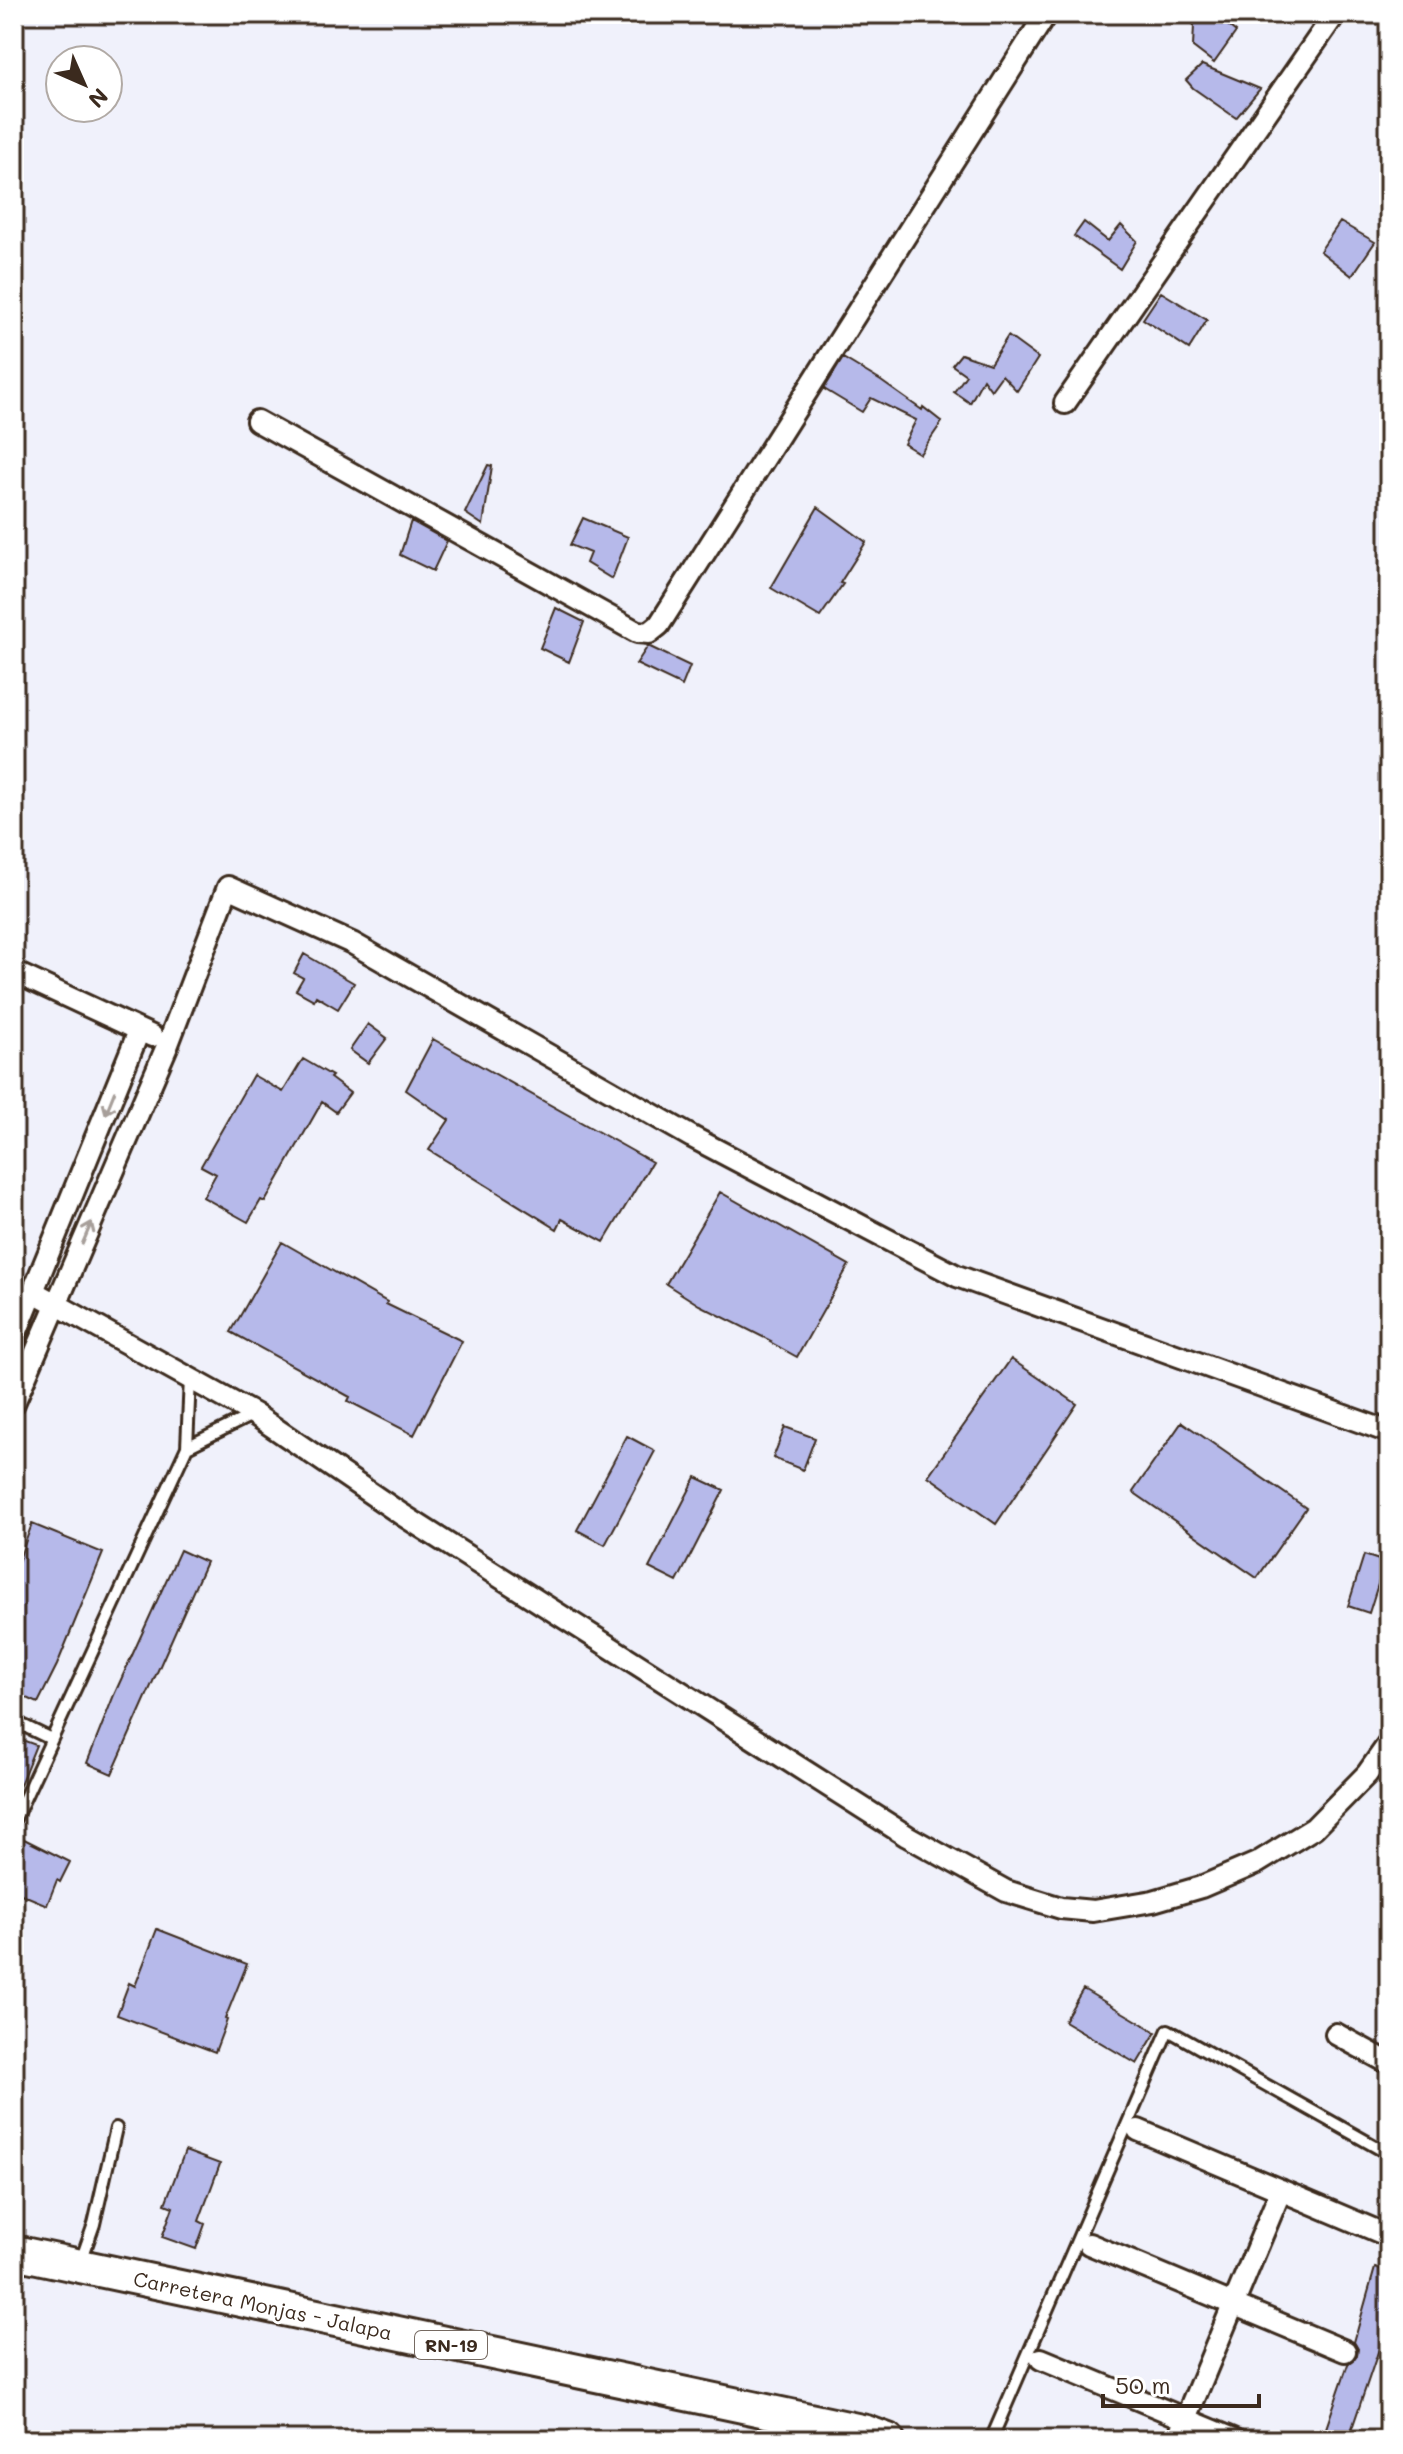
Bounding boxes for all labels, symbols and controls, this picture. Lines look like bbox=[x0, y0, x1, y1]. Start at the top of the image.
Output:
north arrow bbox=[44, 44, 124, 124]
text: N bbox=[82, 82, 115, 115]
one-way arrow bbox=[102, 1090, 116, 1115]
one-way arrow bbox=[81, 1221, 96, 1246]
street label: Carretera Monjas - Jalapa bbox=[131, 2265, 395, 2345]
road number: RN-19 bbox=[415, 2331, 487, 2359]
scale bar bbox=[1103, 2358, 1259, 2408]
text: 50 m bbox=[1115, 2369, 1171, 2400]

